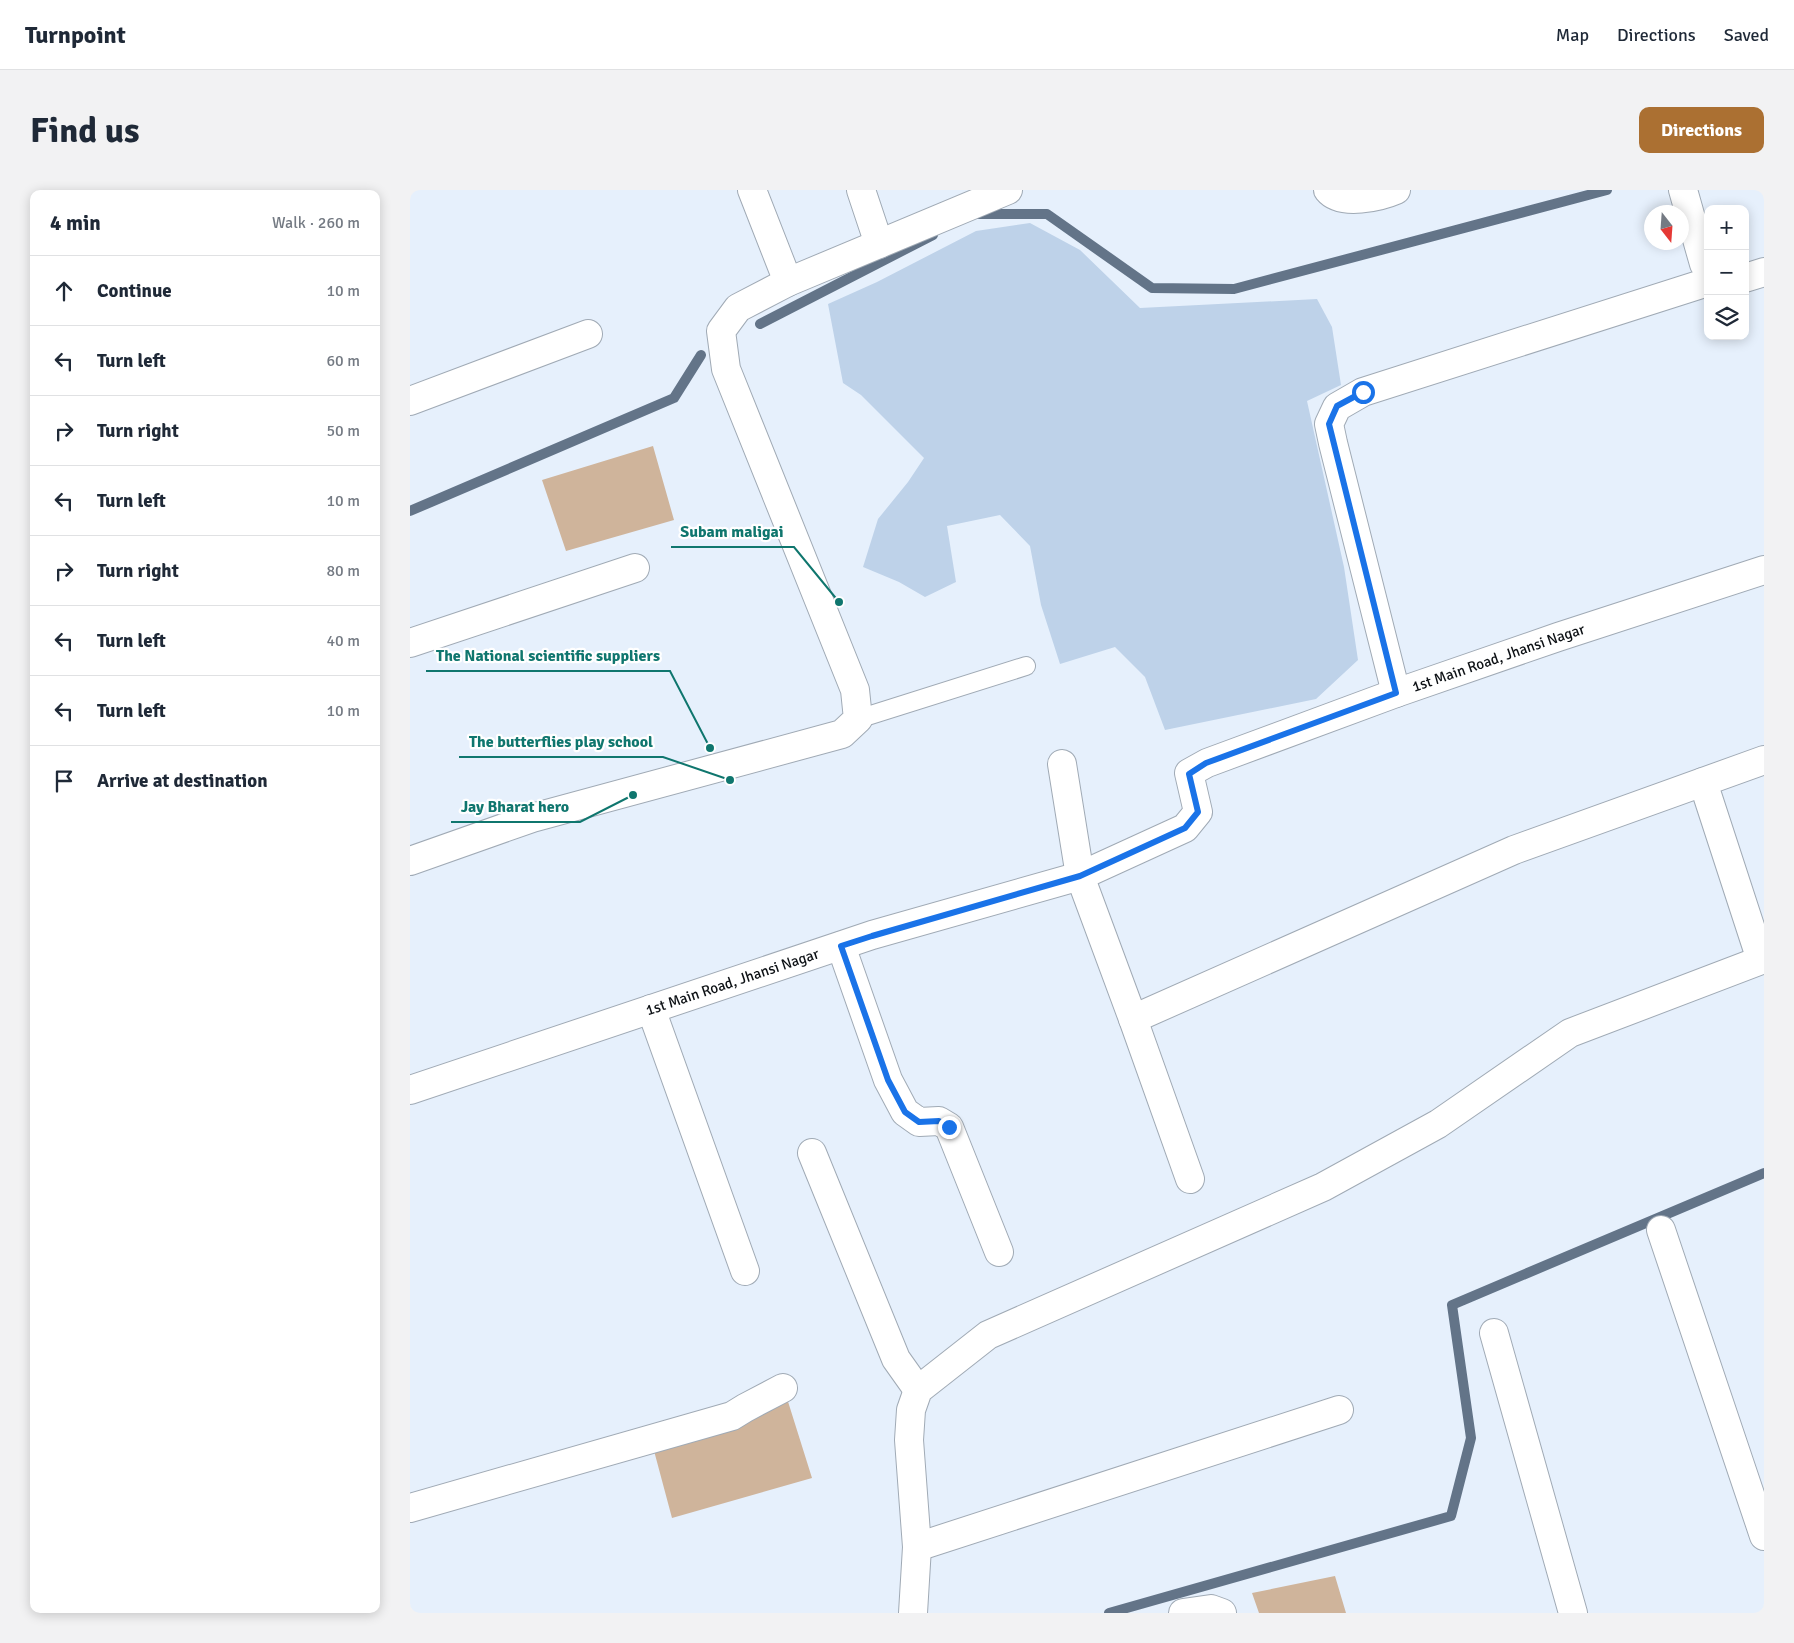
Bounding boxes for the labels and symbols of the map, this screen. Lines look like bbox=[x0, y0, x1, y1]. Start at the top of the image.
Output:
north arrow bbox=[1644, 205, 1689, 250]
route start bbox=[1352, 381, 1375, 404]
callout: Subam maligai bbox=[671, 516, 794, 547]
text: Subam maligai bbox=[680, 522, 784, 542]
street label: 1st Main Road, Jhansi Nagar bbox=[1410, 620, 1588, 696]
callout: The National scientific suppliers bbox=[426, 640, 670, 671]
text: The National scientific suppliers bbox=[436, 646, 660, 666]
callout: The butterflies play school bbox=[459, 726, 663, 757]
text: The butterflies play school bbox=[469, 732, 653, 752]
callout: Jay Bharat hero bbox=[451, 791, 580, 822]
text: Jay Bharat hero bbox=[461, 797, 569, 817]
street label: 1st Main Road, Jhansi Nagar bbox=[643, 944, 822, 1019]
route end bbox=[938, 1116, 961, 1139]

